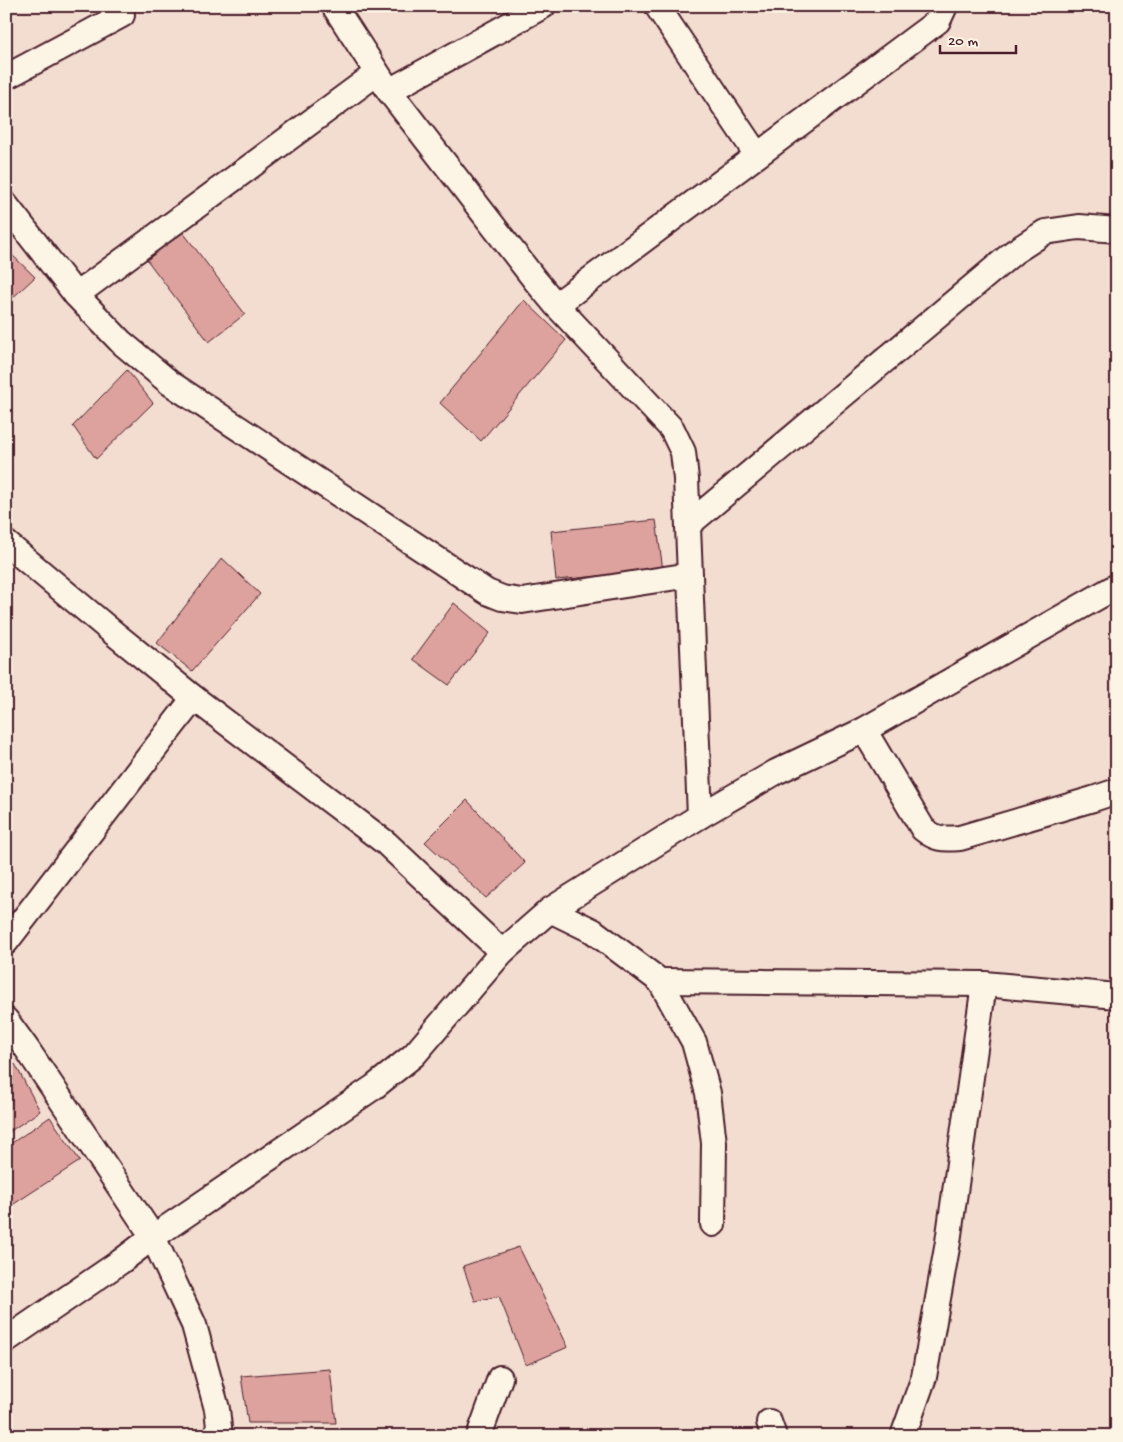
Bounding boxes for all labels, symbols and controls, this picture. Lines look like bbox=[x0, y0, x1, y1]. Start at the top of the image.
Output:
scale bar bbox=[940, 22, 1017, 54]
text: 20 m bbox=[948, 33, 978, 51]

